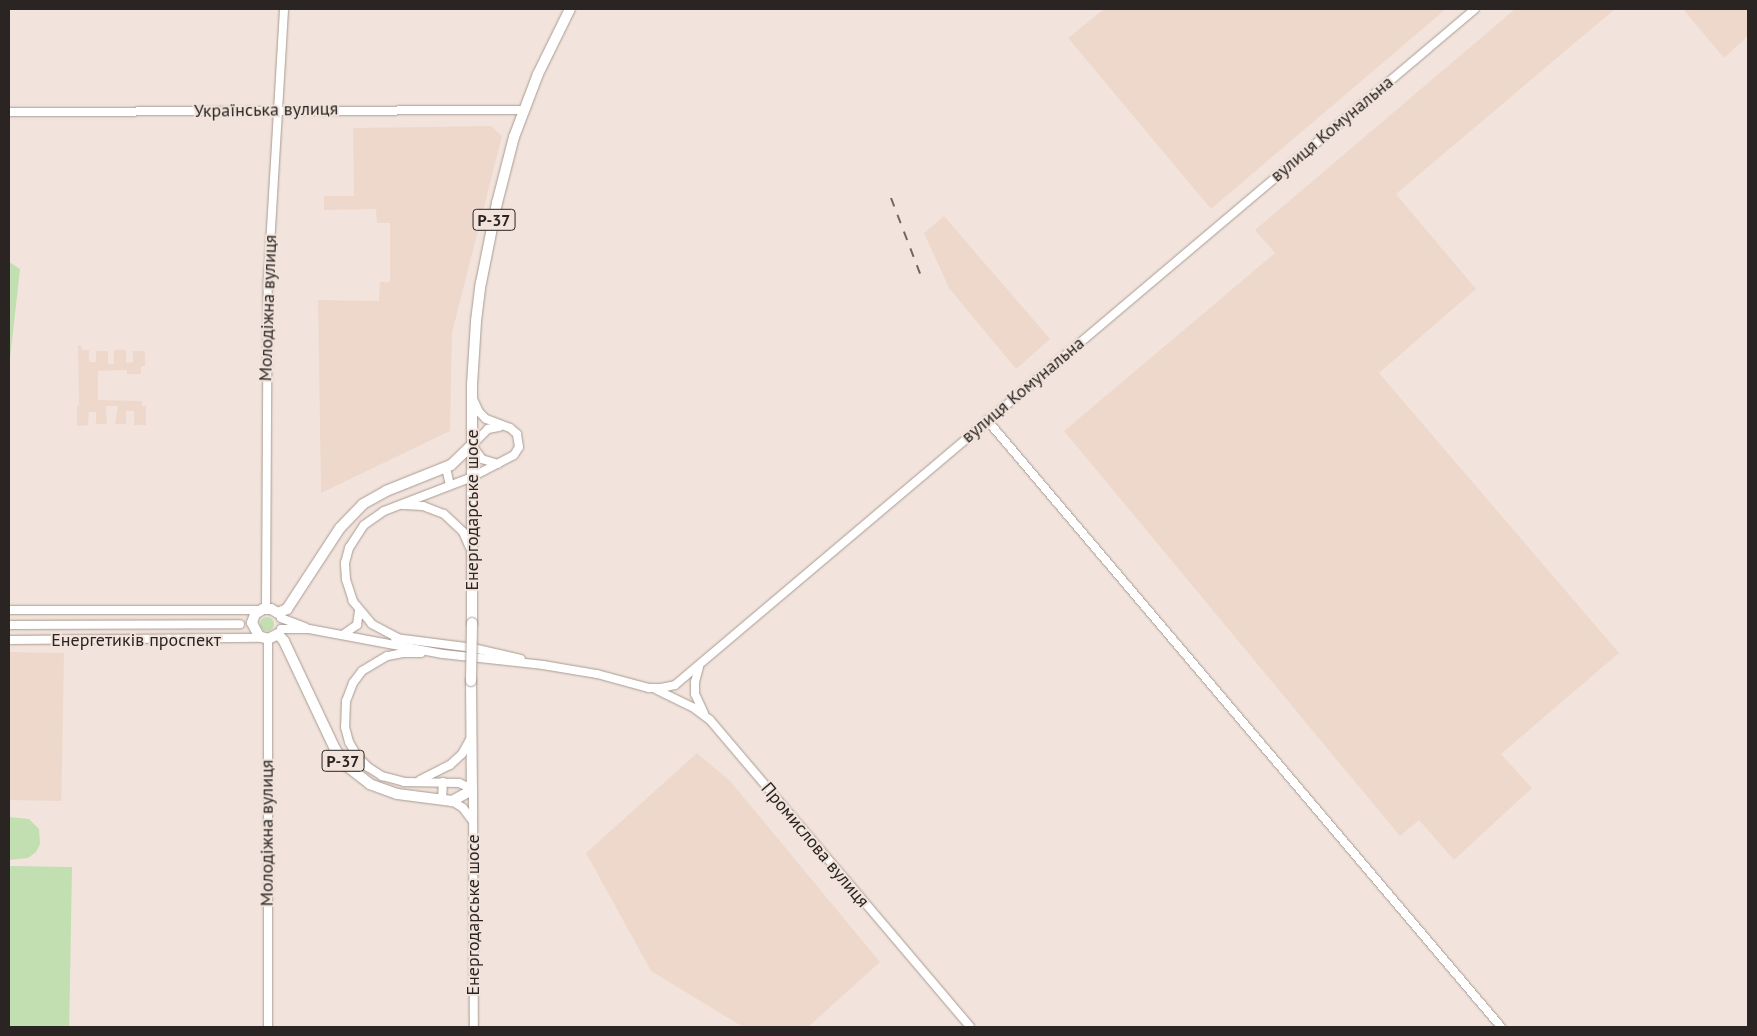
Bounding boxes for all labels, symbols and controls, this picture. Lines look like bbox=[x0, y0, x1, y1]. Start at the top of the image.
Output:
street label: вулиця Комунальна bbox=[1266, 71, 1398, 187]
street label: Українська вулиця bbox=[194, 98, 338, 122]
road number: Р-37 bbox=[472, 206, 516, 234]
street label: Молодіжна вулиця bbox=[255, 234, 281, 382]
street label: вулиця Комунальна bbox=[957, 332, 1089, 448]
street label: Енергодарське шосе bbox=[461, 429, 483, 591]
street label: Енергетиків проспект bbox=[51, 629, 221, 651]
road number: Р-37 bbox=[320, 748, 366, 774]
street label: Молодіжна вулиця bbox=[256, 760, 278, 906]
street label: Промислова вулиця bbox=[756, 778, 874, 912]
street label: Енергодарське шосе bbox=[462, 834, 484, 996]

